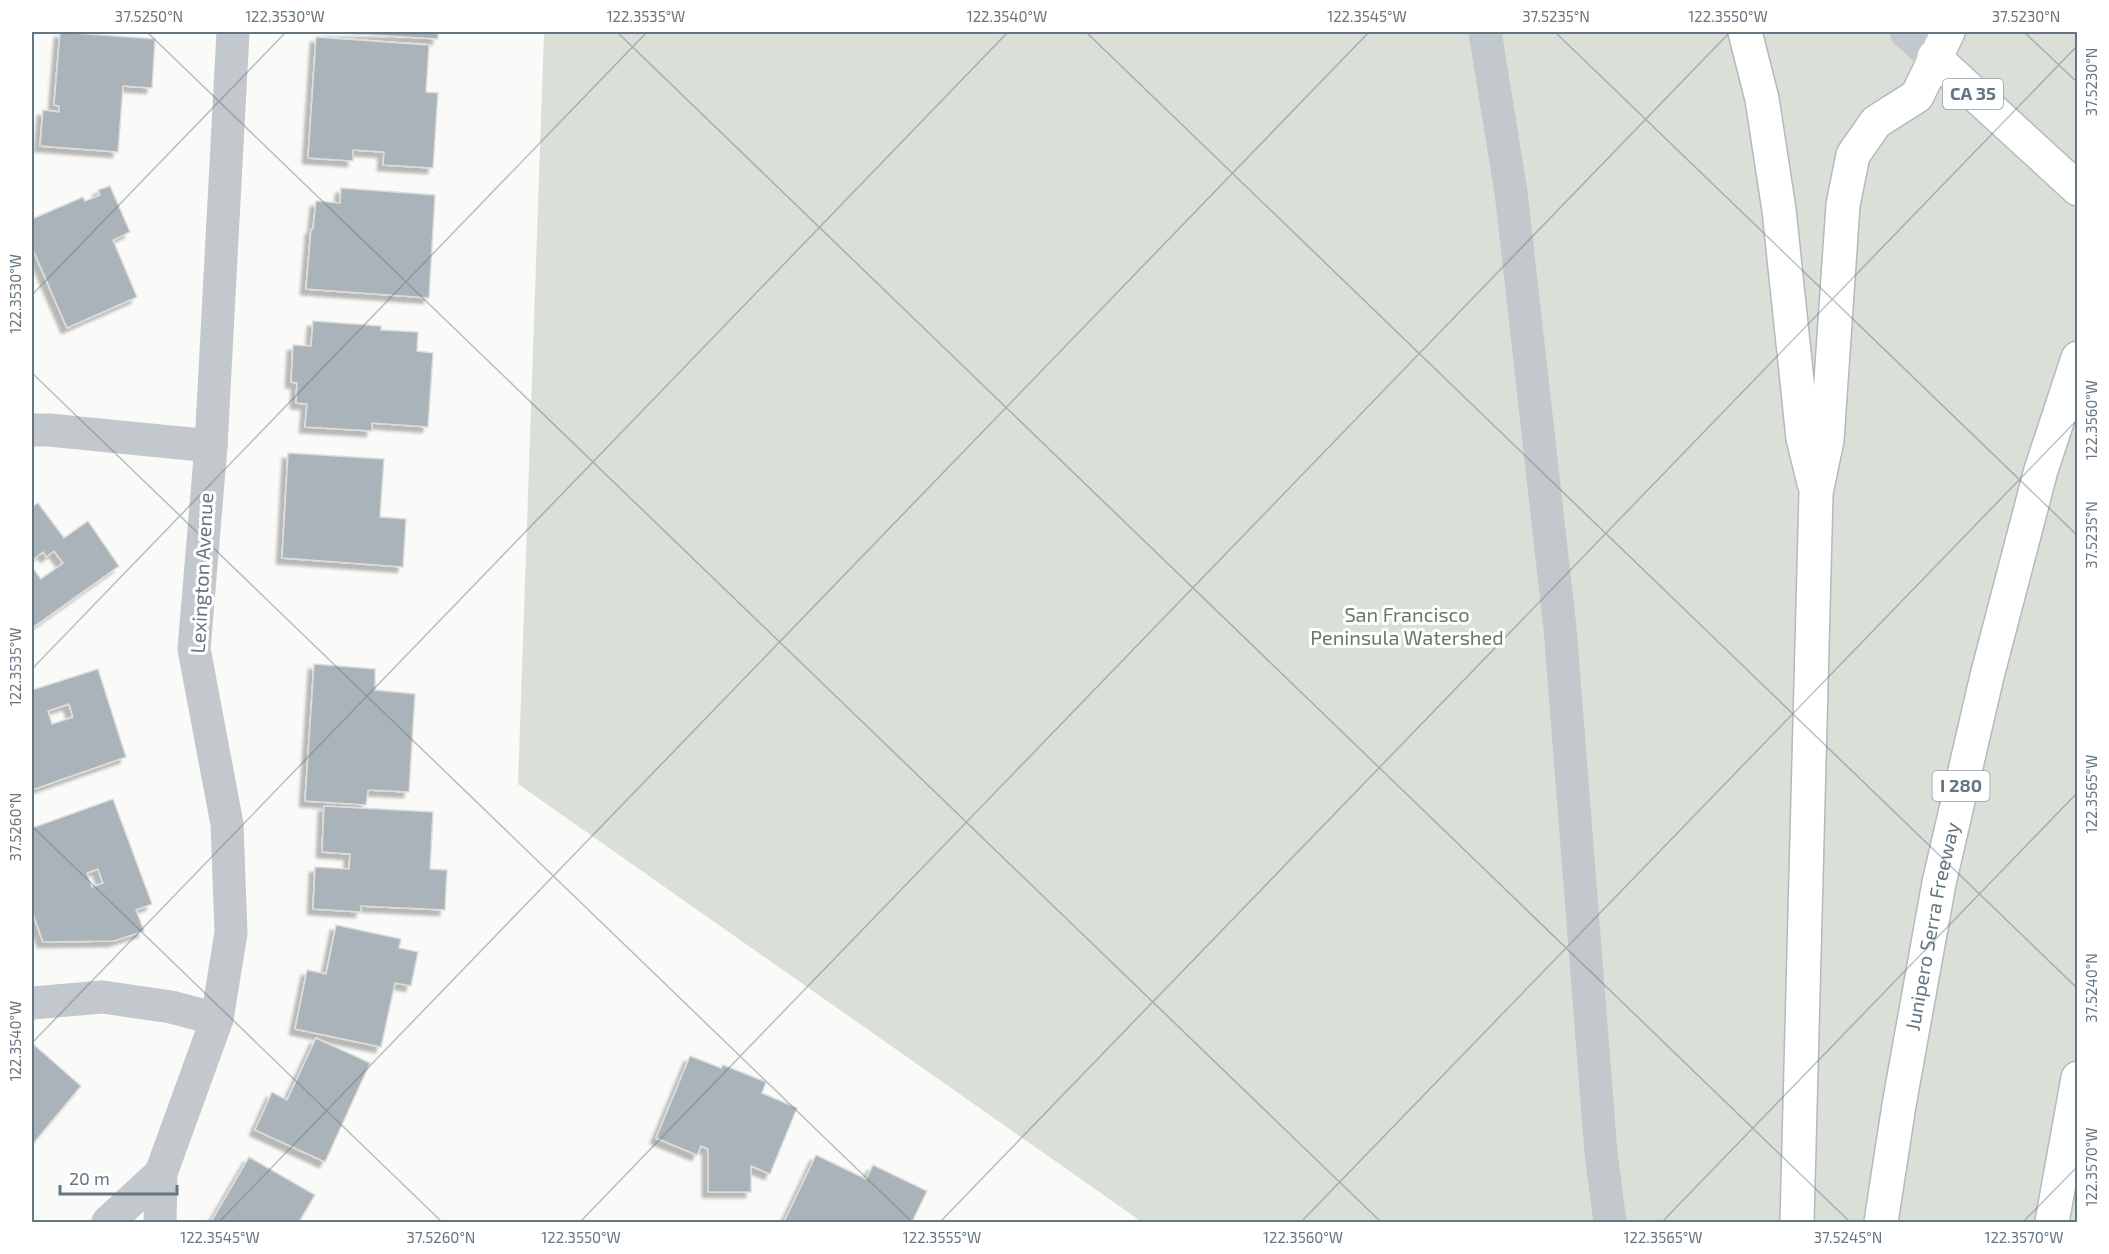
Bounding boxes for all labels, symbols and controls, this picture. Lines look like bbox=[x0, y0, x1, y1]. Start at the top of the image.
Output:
text: 37.5250°N bbox=[115, 7, 183, 25]
text: 122.3530°W bbox=[245, 7, 325, 25]
text: 122.3535°W bbox=[607, 7, 685, 25]
text: 122.3540°W bbox=[967, 7, 1047, 25]
text: 122.3545°W bbox=[1327, 7, 1407, 25]
text: 37.5235°N bbox=[1522, 7, 1590, 25]
text: 122.3550°W bbox=[1688, 7, 1768, 25]
text: 37.5230°N bbox=[1992, 7, 2060, 25]
text: 37.5230°N bbox=[2082, 48, 2100, 116]
road number: CA 35 bbox=[1943, 79, 2003, 109]
text: 122.3530°W bbox=[6, 254, 24, 334]
text: 122.3560°W bbox=[2082, 380, 2100, 460]
street label: Lexington Avenue bbox=[185, 492, 217, 654]
text: 37.5235°N bbox=[2082, 501, 2100, 569]
park label: San Francisco Peninsula Watershed bbox=[1310, 602, 1504, 649]
text: 122.3535°W bbox=[6, 628, 24, 706]
text: 122.3565°W bbox=[2082, 755, 2100, 833]
road number: I 280 bbox=[1932, 771, 1990, 801]
text: 37.5260°N bbox=[6, 793, 24, 861]
street label: Junipero Serra Freeway bbox=[1900, 819, 1964, 1033]
text: 37.5240°N bbox=[2082, 953, 2100, 1023]
text: 122.3540°W bbox=[6, 1001, 24, 1081]
text: 122.3570°W bbox=[2082, 1127, 2100, 1207]
scale bar bbox=[60, 1158, 177, 1196]
text: 20 m bbox=[69, 1167, 110, 1189]
text: 122.3545°W bbox=[180, 1228, 260, 1246]
text: 37.5260°N bbox=[407, 1228, 475, 1246]
text: 122.3550°W bbox=[541, 1228, 621, 1246]
text: 122.3555°W bbox=[903, 1228, 981, 1246]
text: 122.3560°W bbox=[1263, 1228, 1343, 1246]
text: 122.3565°W bbox=[1624, 1228, 1702, 1246]
text: 37.5245°N bbox=[1814, 1228, 1882, 1246]
text: 122.3570°W bbox=[1984, 1228, 2064, 1246]

